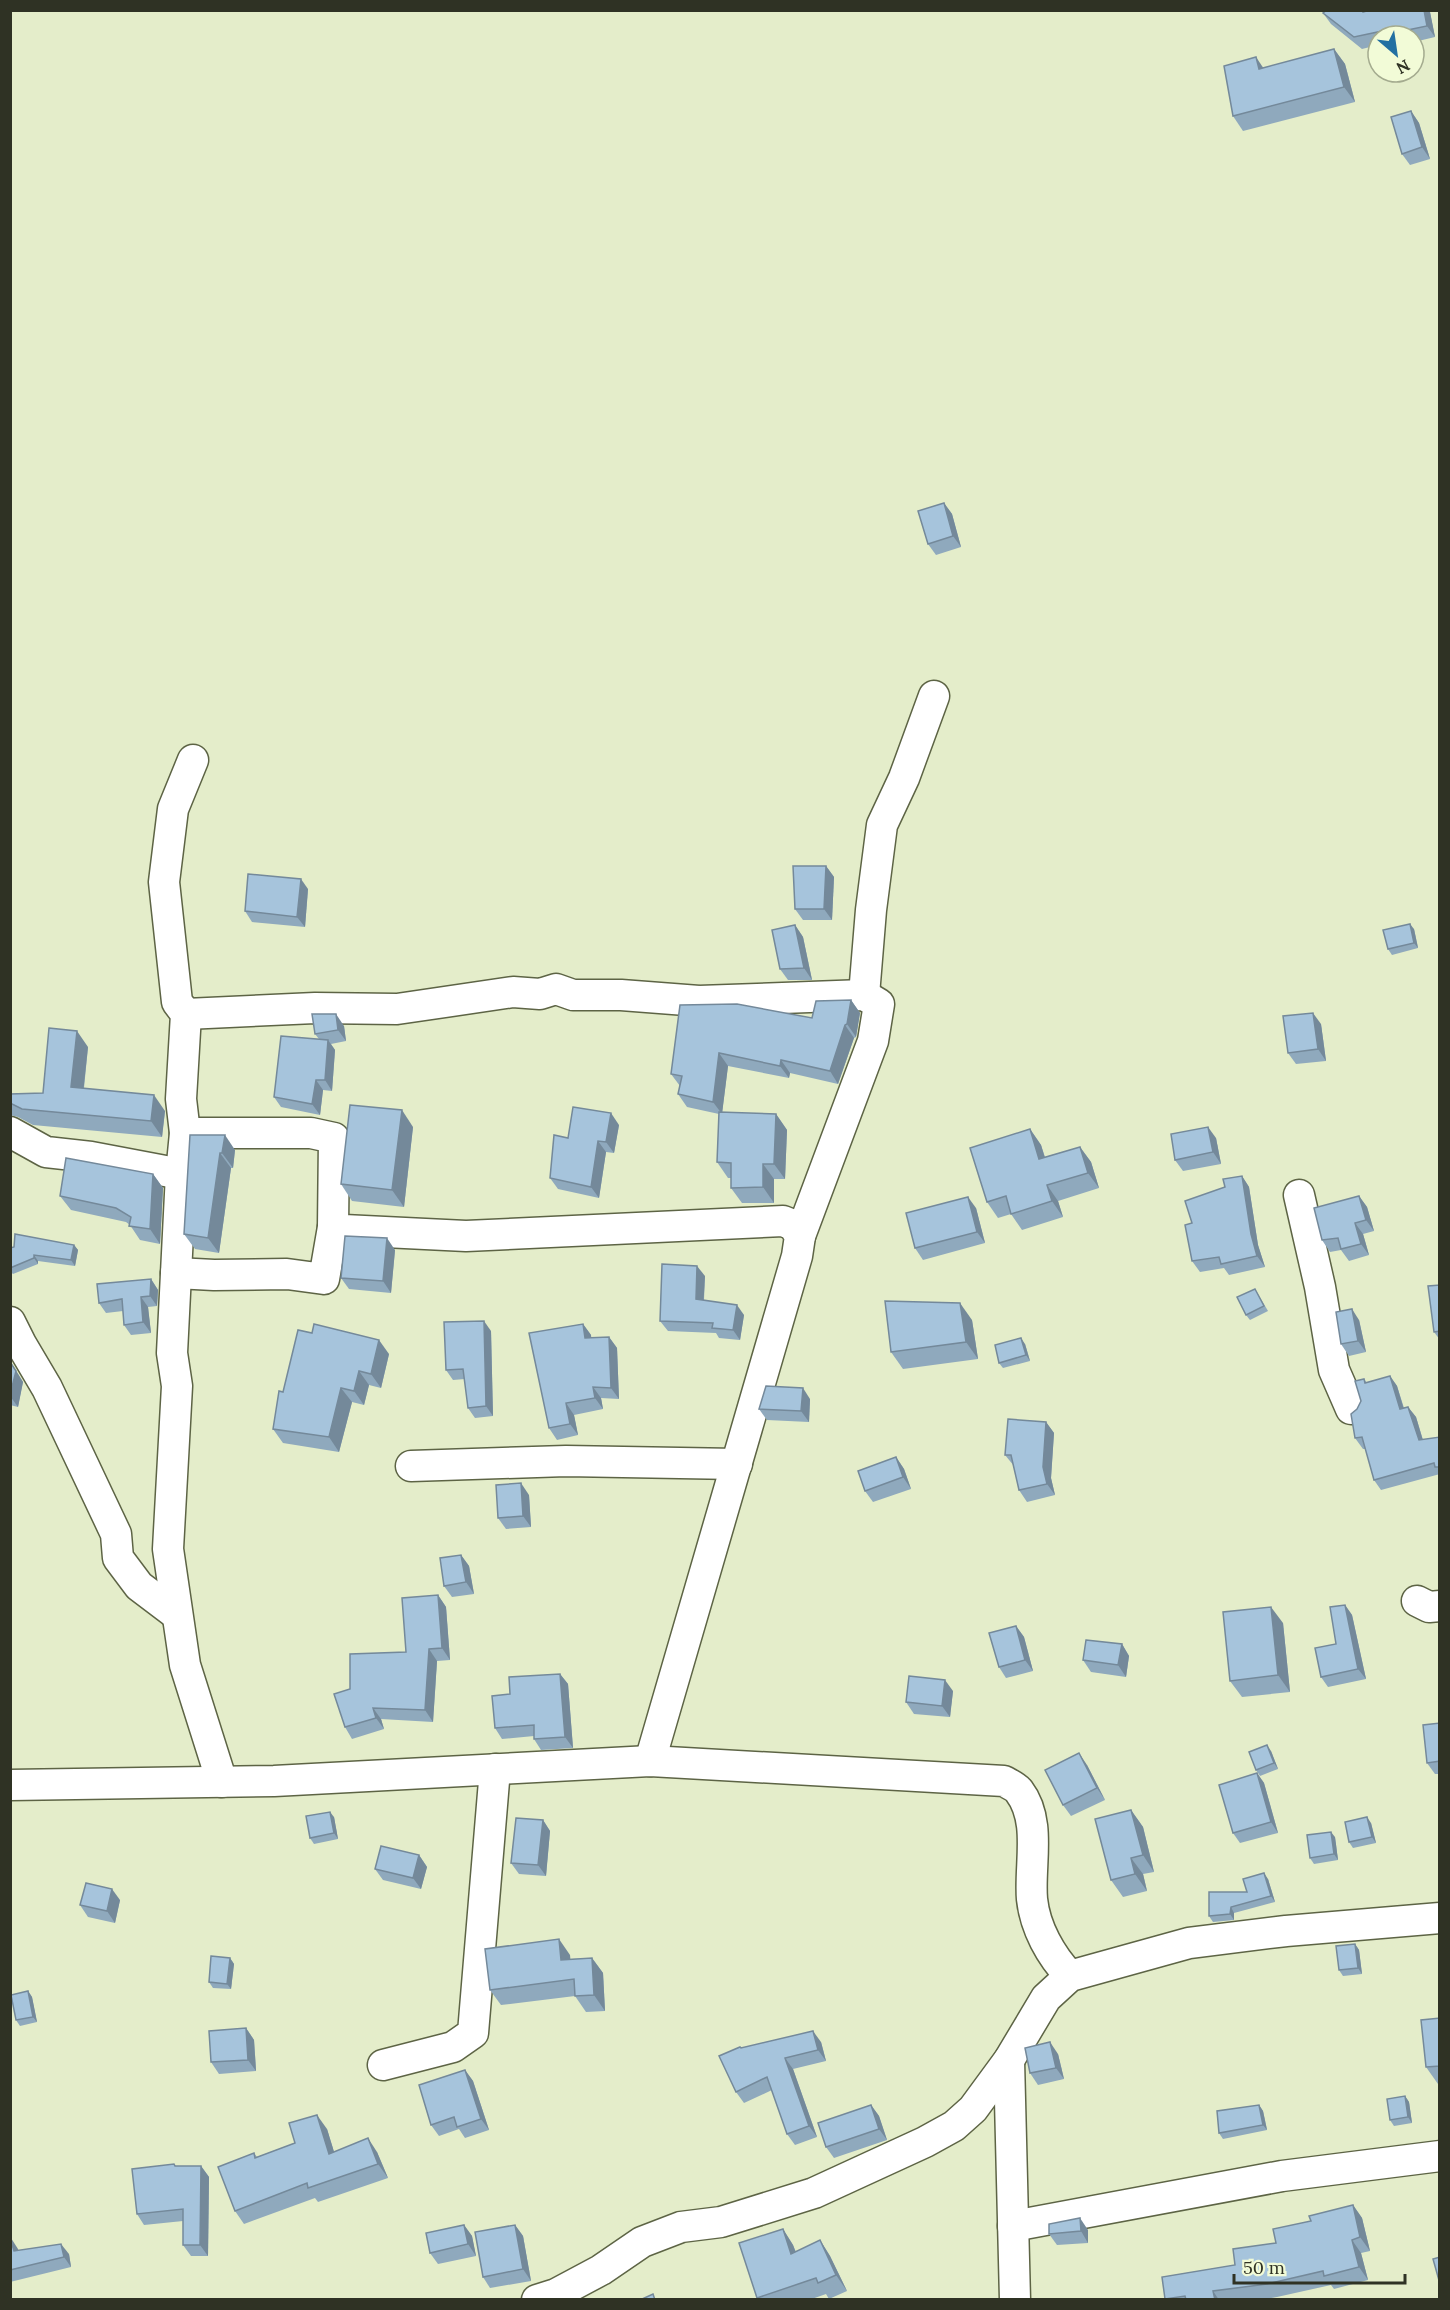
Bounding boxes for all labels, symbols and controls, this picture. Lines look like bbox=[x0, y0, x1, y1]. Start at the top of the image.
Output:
north arrow bbox=[1366, 24, 1426, 84]
text: N bbox=[1393, 55, 1414, 79]
scale bar bbox=[1234, 2247, 1405, 2285]
text: 50 m bbox=[1243, 2256, 1285, 2279]

